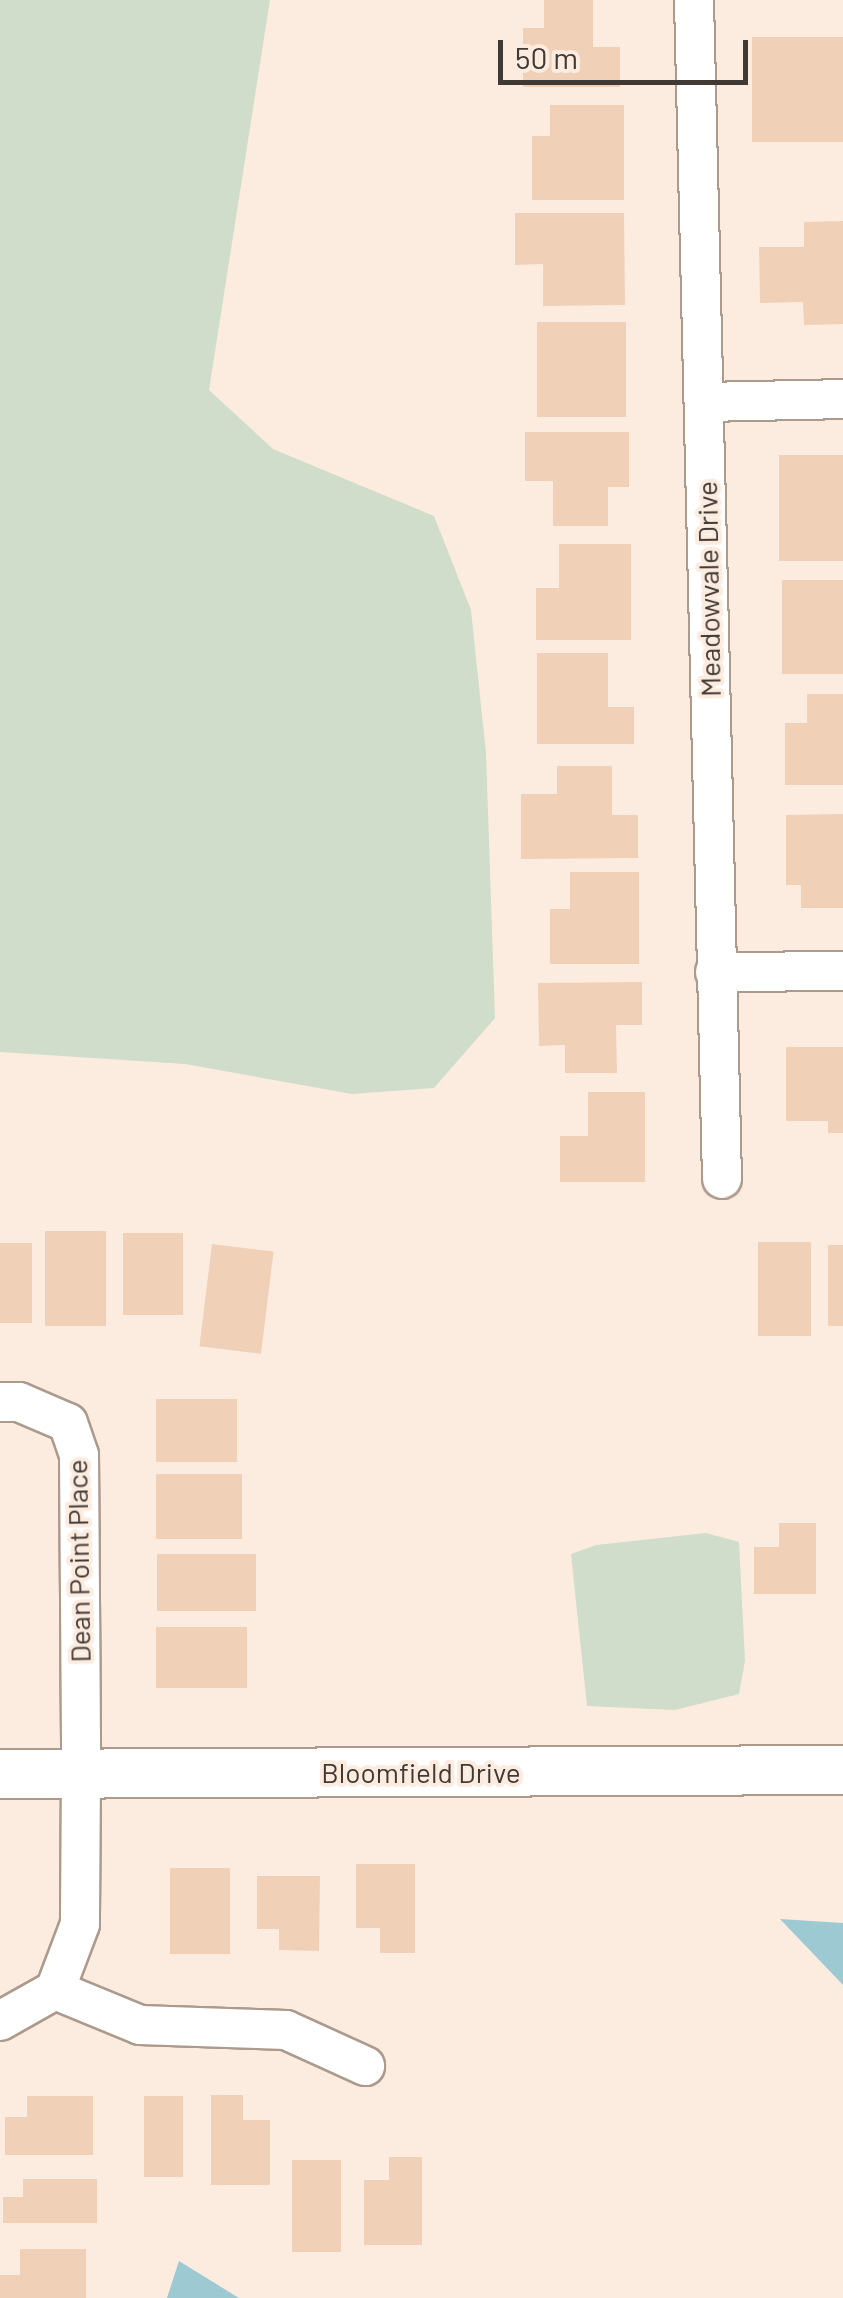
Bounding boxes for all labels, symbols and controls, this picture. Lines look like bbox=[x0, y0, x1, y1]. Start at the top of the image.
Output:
scale bar bbox=[503, 20, 753, 82]
text: 50 m bbox=[515, 39, 578, 75]
street label: Meadowvale Drive bbox=[689, 481, 727, 697]
street label: Dean Point Place bbox=[59, 1459, 97, 1663]
street label: Bloomfield Drive bbox=[321, 1755, 521, 1789]

